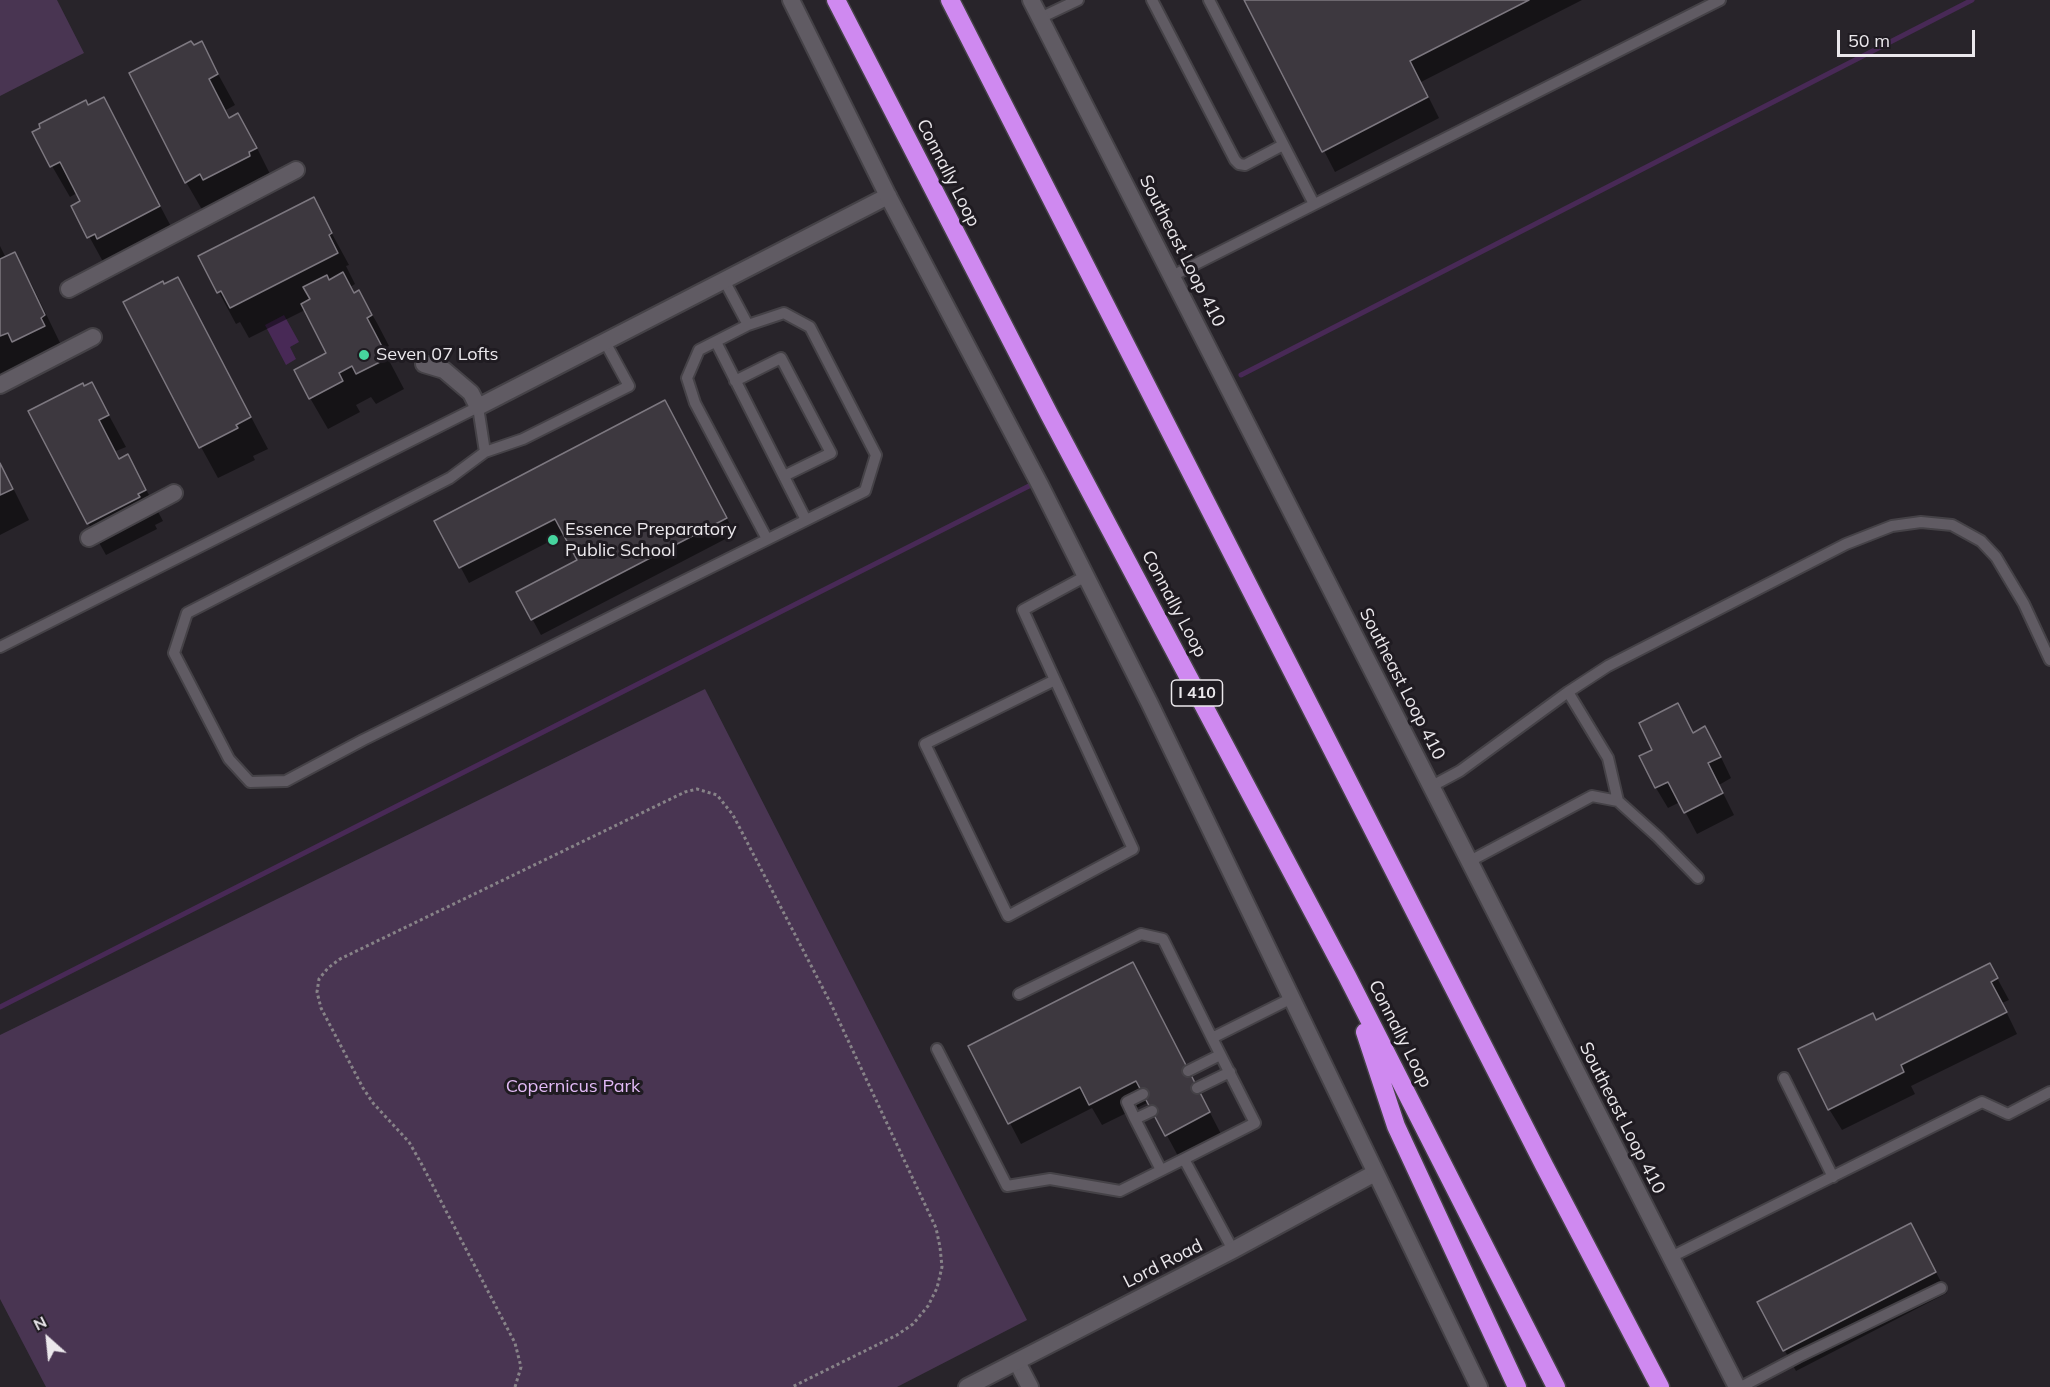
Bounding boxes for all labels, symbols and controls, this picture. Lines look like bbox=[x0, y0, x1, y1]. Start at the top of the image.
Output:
scale bar bbox=[1840, 18, 1978, 56]
text: 50 m bbox=[1848, 29, 1890, 52]
street label: Connally Loop bbox=[912, 116, 984, 230]
street label: Southeast Loop 410 bbox=[1134, 172, 1230, 330]
place label: Seven 07 Lofts bbox=[376, 344, 498, 366]
marker: Seven 07 Lofts bbox=[357, 348, 371, 362]
place label: Essence Preparatory Public School bbox=[565, 519, 737, 562]
marker: Essence Preparatory Public School bbox=[546, 533, 560, 547]
street label: Connally Loop bbox=[1137, 547, 1211, 661]
street label: Southeast Loop 410 bbox=[1354, 605, 1450, 763]
road number: I 410 bbox=[1172, 680, 1222, 706]
street label: Connally Loop bbox=[1364, 977, 1436, 1091]
street label: Southeast Loop 410 bbox=[1574, 1039, 1670, 1197]
park label: Copernicus Park bbox=[506, 1076, 640, 1098]
street label: Lord Road bbox=[1120, 1235, 1206, 1293]
north arrow bbox=[18, 1309, 78, 1369]
text: N bbox=[30, 1311, 50, 1335]

